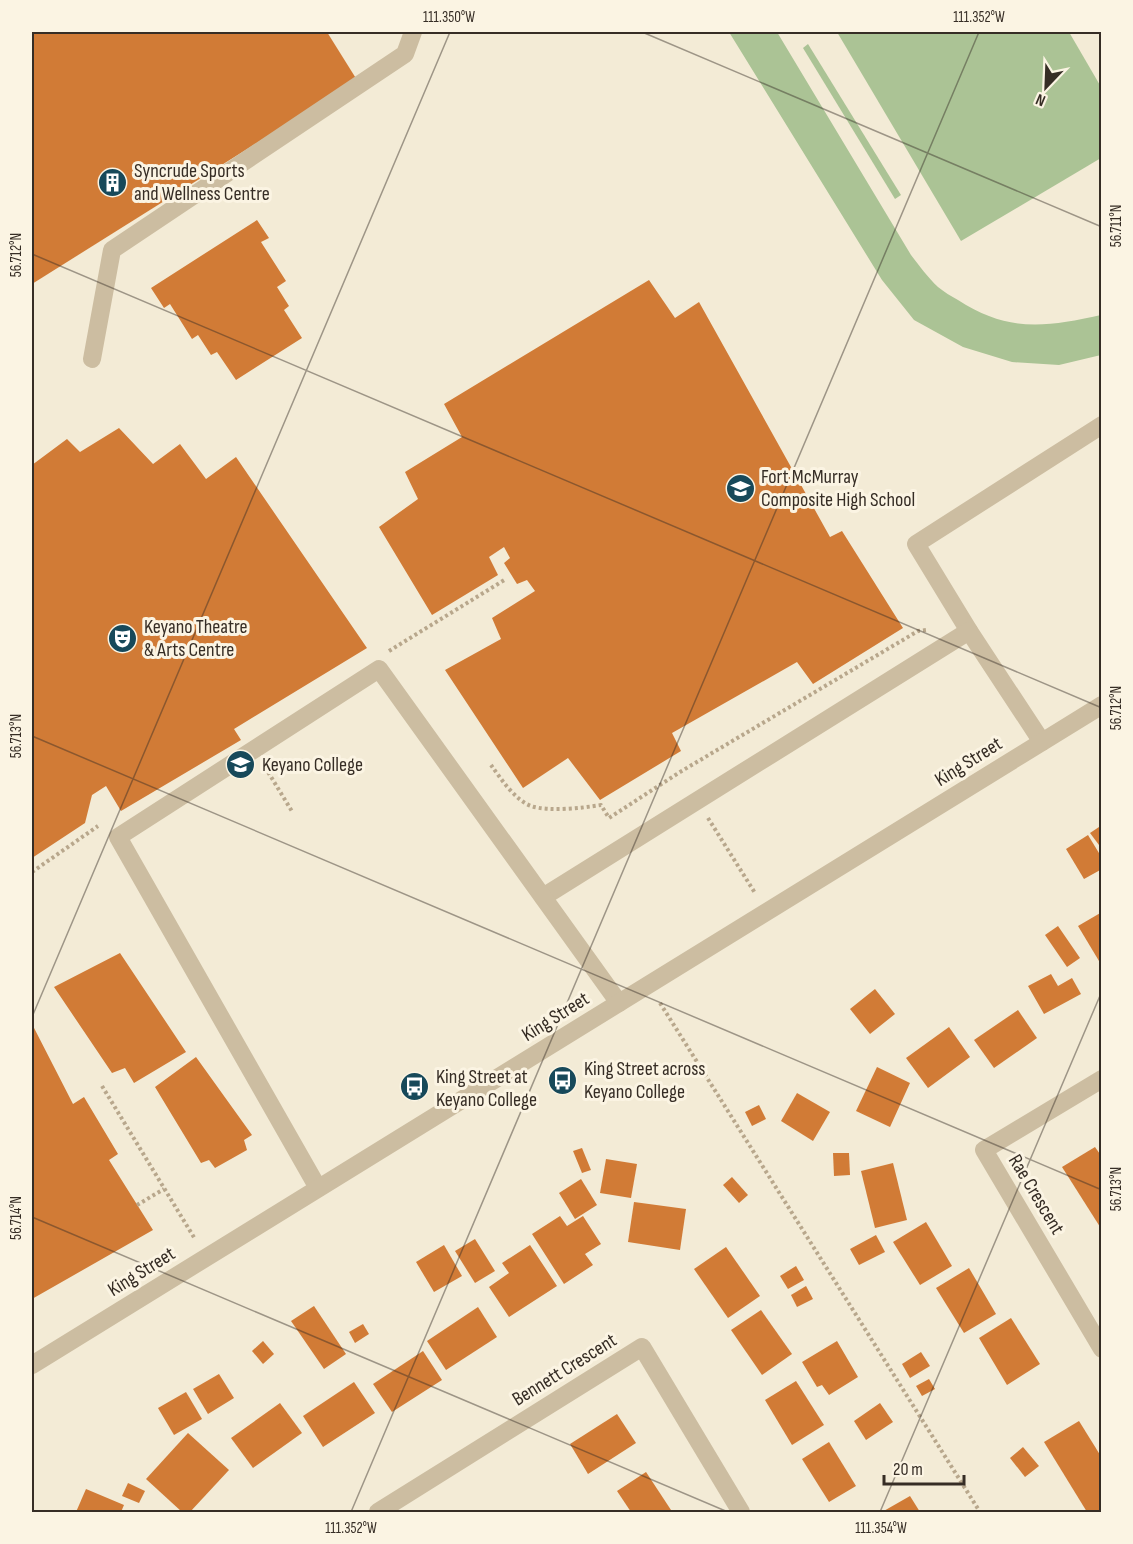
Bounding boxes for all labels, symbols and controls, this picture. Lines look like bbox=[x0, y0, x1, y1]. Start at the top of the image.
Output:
text: 111.350°W bbox=[423, 8, 475, 27]
text: 111.352°W bbox=[953, 8, 1005, 27]
north arrow bbox=[1016, 57, 1076, 117]
text: N bbox=[1033, 89, 1048, 110]
place label: Syncrude Sports and Wellness Centre bbox=[134, 159, 270, 206]
building icon: Syncrude Sports and Wellness Centre bbox=[97, 166, 129, 198]
text: 56.711°N bbox=[1107, 205, 1126, 247]
text: 56.712°N bbox=[7, 233, 26, 277]
place label: Fort McMurray Composite High School bbox=[761, 465, 915, 512]
school or university icon: Fort McMurray Composite High School bbox=[724, 472, 756, 504]
place label: Keyano Theatre & Arts Centre bbox=[144, 615, 248, 662]
theatre icon: Keyano Theatre & Arts Centre bbox=[107, 622, 139, 654]
text: 56.712°N bbox=[1107, 686, 1126, 730]
text: 56.713°N bbox=[7, 714, 26, 758]
street label: King Street bbox=[930, 732, 1007, 792]
school or university icon: Keyano College bbox=[225, 748, 257, 780]
place label: Keyano College bbox=[262, 753, 363, 777]
street label: King Street bbox=[517, 987, 594, 1047]
place label: King Street across Keyano College bbox=[584, 1057, 705, 1104]
bus stop icon: King Street across Keyano College bbox=[547, 1064, 579, 1096]
place label: King Street at Keyano College bbox=[436, 1065, 537, 1112]
bus stop icon: King Street at Keyano College bbox=[399, 1071, 431, 1103]
street label: Rae Crescent bbox=[1003, 1150, 1069, 1239]
text: 56.713°N bbox=[1107, 1167, 1126, 1211]
text: 56.714°N bbox=[7, 1196, 26, 1240]
street label: King Street bbox=[103, 1242, 180, 1302]
street label: Bennett Crescent bbox=[508, 1328, 621, 1411]
scale bar bbox=[884, 1448, 964, 1486]
text: 20 m bbox=[893, 1459, 923, 1480]
text: 111.352°W bbox=[325, 1519, 377, 1538]
text: 111.354°W bbox=[855, 1519, 907, 1538]

